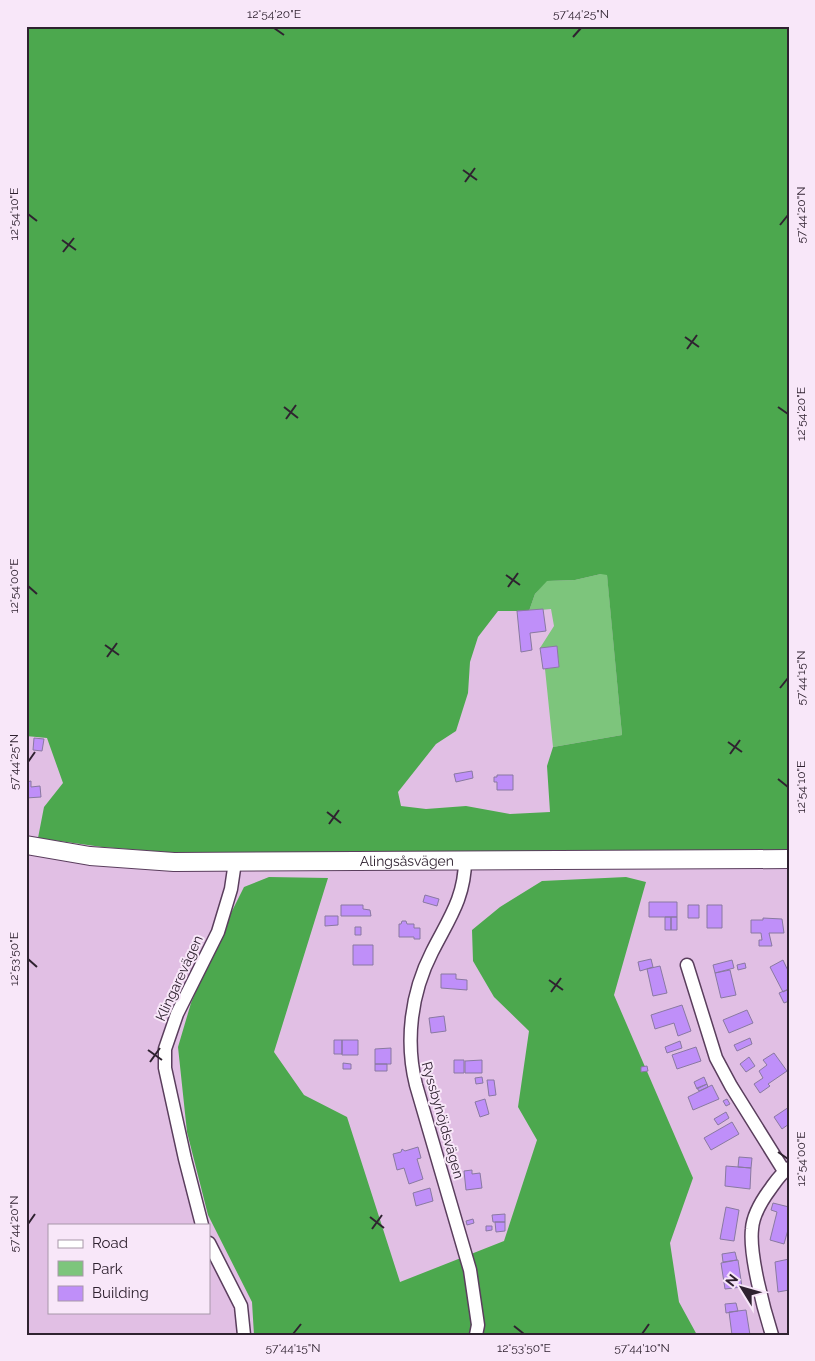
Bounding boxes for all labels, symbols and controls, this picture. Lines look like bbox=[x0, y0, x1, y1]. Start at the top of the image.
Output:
text: 12°54'20"E bbox=[247, 7, 301, 21]
text: 57°44'25"N bbox=[553, 7, 609, 21]
text: 57°44'20"N bbox=[794, 187, 808, 243]
text: 12°54'10"E bbox=[7, 188, 21, 240]
text: 12°54'20"E bbox=[794, 387, 808, 441]
text: 12°54'00"E bbox=[7, 558, 21, 614]
text: 57°44'15"N bbox=[794, 651, 808, 705]
text: 57°44'25"N bbox=[7, 734, 21, 790]
text: 12°54'10"E bbox=[794, 761, 808, 813]
street label: Alingsåsvägen bbox=[360, 853, 454, 869]
text: 12°53'50"E bbox=[7, 932, 21, 986]
street label: Klingarevägen bbox=[152, 932, 206, 1024]
street label: Ryssbyhöjdsvägen bbox=[419, 1060, 467, 1180]
text: 12°54'00"E bbox=[794, 1131, 808, 1187]
text: 57°44'20"N bbox=[7, 1196, 21, 1252]
legend bbox=[48, 1224, 210, 1314]
text: Road bbox=[92, 1234, 128, 1252]
text: Park bbox=[92, 1260, 123, 1278]
north arrow bbox=[718, 1264, 768, 1314]
text: N bbox=[722, 1271, 741, 1289]
text: Building bbox=[92, 1284, 149, 1302]
text: 57°44'15"N bbox=[266, 1341, 320, 1355]
text: 12°53'50"E bbox=[497, 1341, 551, 1355]
text: 57°44'10"N bbox=[614, 1341, 670, 1355]

